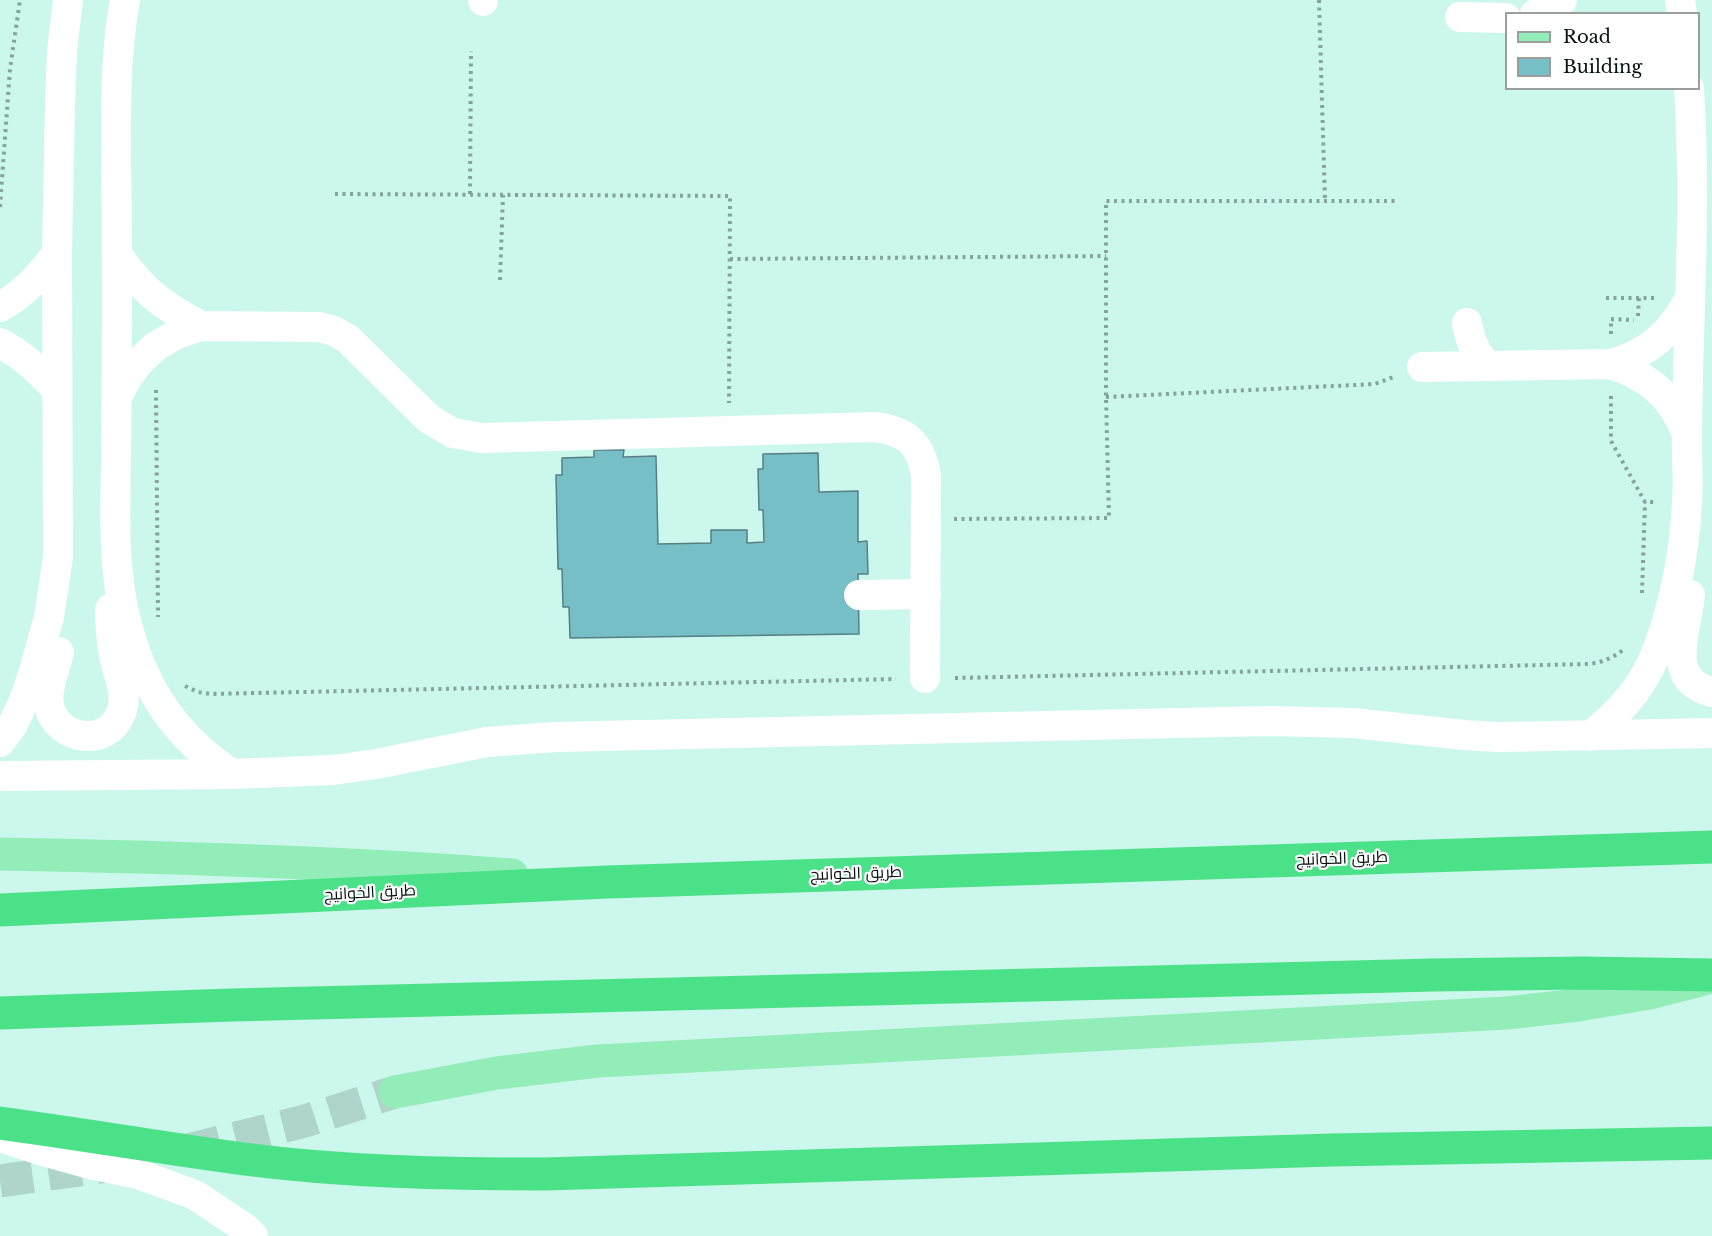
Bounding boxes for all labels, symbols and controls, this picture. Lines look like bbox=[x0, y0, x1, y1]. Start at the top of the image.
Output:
legend bbox=[1505, 12, 1700, 90]
text: Road bbox=[1563, 26, 1611, 48]
text: Building bbox=[1563, 56, 1642, 78]
street label: طريق الخوانيج bbox=[1296, 848, 1388, 870]
street label: طريق الخوانيج bbox=[810, 863, 902, 885]
street label: طريق الخوانيج bbox=[324, 881, 416, 905]

